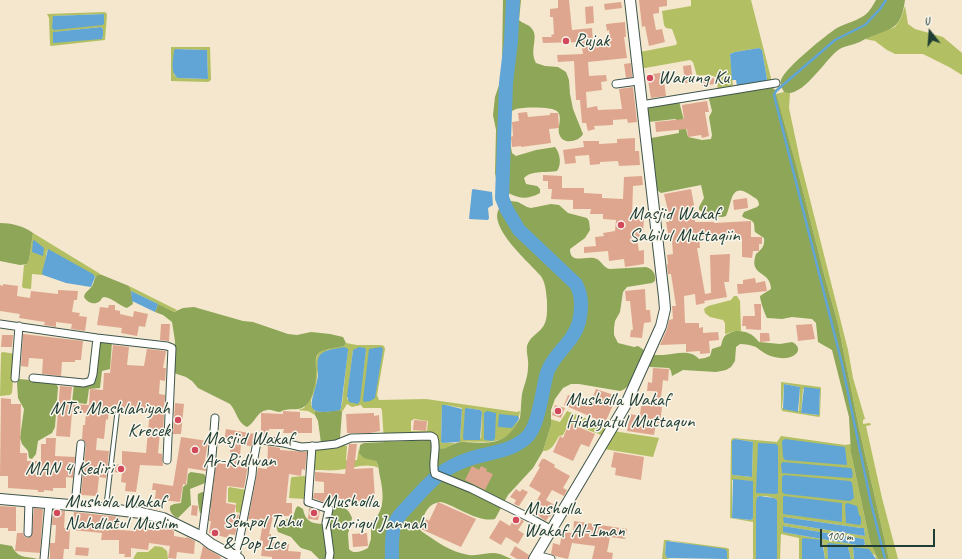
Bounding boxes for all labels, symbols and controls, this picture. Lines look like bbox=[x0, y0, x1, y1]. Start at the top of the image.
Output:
north arrow bbox=[910, 12, 950, 52]
text: U bbox=[922, 13, 931, 28]
place label: Rujak bbox=[574, 30, 609, 52]
marker: Rujak bbox=[561, 36, 571, 46]
place label: Warung Ku bbox=[658, 67, 729, 89]
marker: Warung Ku bbox=[645, 73, 655, 83]
place label: Masjid Wakaf Sabilul Muttaqiin bbox=[629, 203, 740, 247]
marker: Masjid Wakaf Sabilul Muttaqiin bbox=[616, 220, 626, 230]
place label: Musholla Wakaf Hidayatul Muttaqun bbox=[566, 389, 695, 433]
place label: MTs. Mashlahiyah Krecek bbox=[50, 398, 170, 442]
marker: Musholla Wakaf Hidayatul Muttaqun bbox=[553, 406, 563, 416]
marker: MTs. Mashlahiyah Krecek bbox=[173, 415, 183, 425]
place label: Masjid Wakaf Ar-Ridlwan bbox=[203, 428, 293, 472]
marker: Masjid Wakaf Ar-Ridlwan bbox=[190, 445, 200, 455]
place label: MAN 4 Kediri bbox=[25, 458, 113, 480]
marker: MAN 4 Kediri bbox=[116, 464, 126, 474]
place label: Mushola Wakaf Nahdlatul Muslim bbox=[65, 491, 177, 535]
place label: Musholla Thoriqul Jannah bbox=[322, 491, 426, 535]
place label: Musholla Wakaf Al-Iman bbox=[524, 498, 625, 542]
marker: Mushola Wakaf Nahdlatul Muslim bbox=[52, 508, 62, 518]
marker: Musholla Thoriqul Jannah bbox=[309, 508, 319, 518]
place label: Sempol Tahu & Pop Ice bbox=[223, 511, 302, 555]
marker: Musholla Wakaf Al-Iman bbox=[511, 515, 521, 525]
scale bar bbox=[822, 521, 937, 547]
marker: Sempol Tahu & Pop Ice bbox=[210, 528, 220, 538]
text: 100 m bbox=[827, 528, 853, 544]

